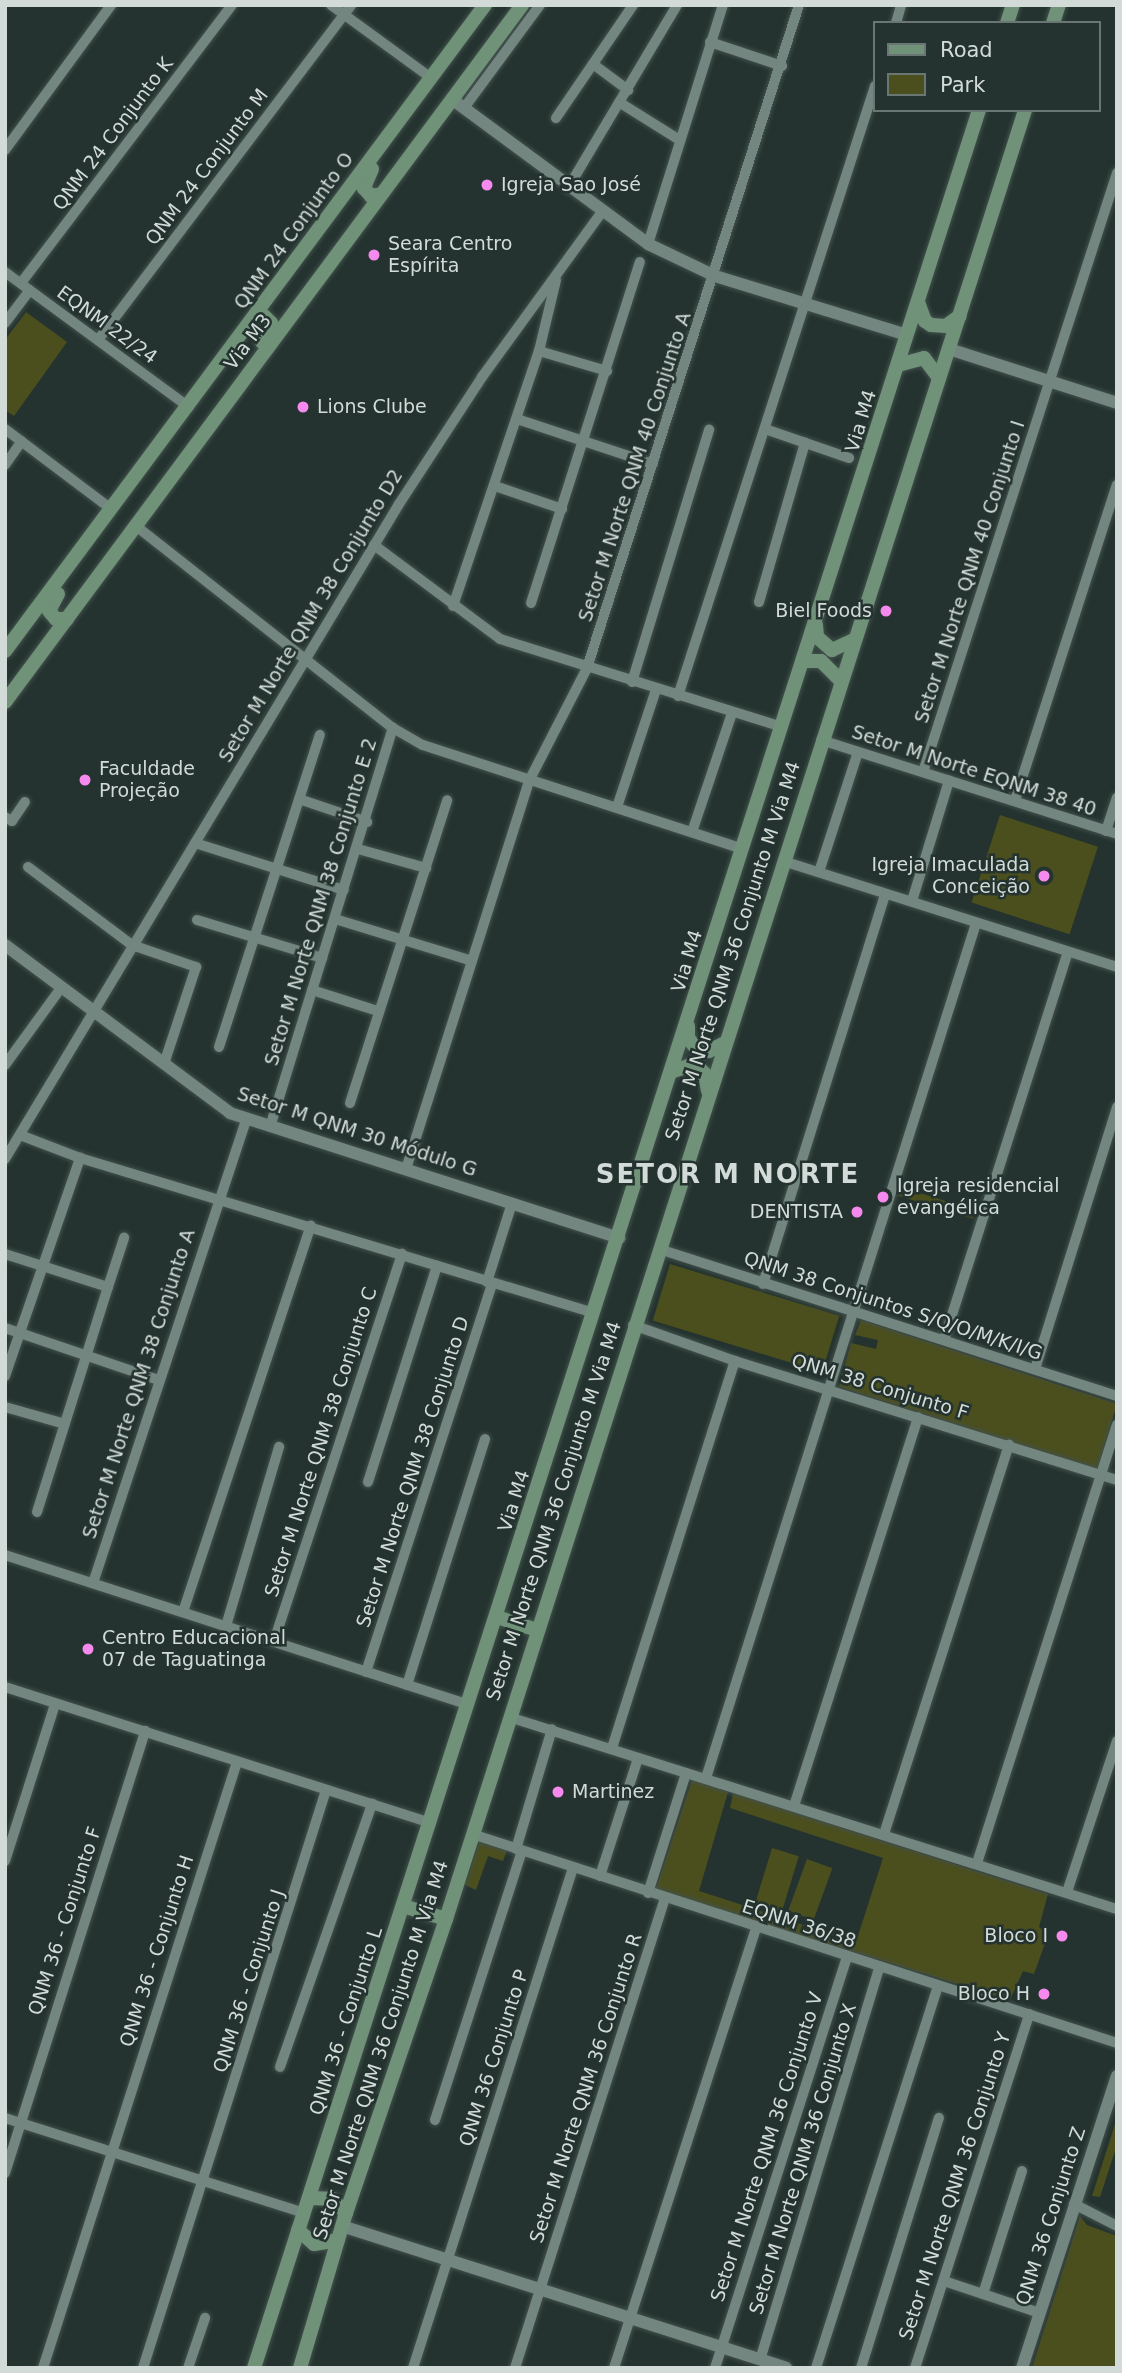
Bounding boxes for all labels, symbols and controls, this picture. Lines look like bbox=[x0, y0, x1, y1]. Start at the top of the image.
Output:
legend bbox=[874, 21, 1101, 112]
text: Road bbox=[940, 38, 993, 62]
street label: QNM 24 Conjunto K bbox=[48, 53, 178, 215]
text: Park bbox=[940, 73, 985, 97]
street label: QNM 24 Conjunto M bbox=[141, 84, 273, 250]
street label: QNM 24 Conjunto O bbox=[229, 148, 359, 314]
place label: Igreja Sao José bbox=[501, 174, 641, 196]
marker: Igreja Sao José bbox=[479, 177, 495, 193]
place label: Seara Centro Espírita bbox=[388, 233, 512, 277]
marker: Seara Centro Espírita bbox=[366, 247, 382, 263]
street label: EQNM 22/24 bbox=[52, 281, 162, 369]
street label: Setor M Norte QNM 40 Conjunto A bbox=[574, 309, 696, 625]
street label: Via M3 bbox=[220, 310, 276, 374]
street label: Via M4 bbox=[841, 387, 881, 455]
place label: Lions Clube bbox=[317, 396, 427, 418]
marker: Lions Clube bbox=[295, 399, 311, 415]
street label: Setor M Norte QNM 40 Conjunto I bbox=[910, 418, 1030, 726]
street label: Setor M Norte QNM 38 Conjunto D2 bbox=[214, 465, 408, 767]
place label: Biel Foods bbox=[775, 600, 872, 622]
marker: Biel Foods bbox=[878, 603, 894, 619]
street label: Setor M Norte EQNM 38 40 bbox=[849, 721, 1099, 821]
street label: Setor M Norte QNM 38 Conjunto E 2 bbox=[260, 735, 382, 1069]
place label: Faculdade Projeção bbox=[99, 758, 195, 802]
street label: Setor M Norte QNM 36 Conjunto M Via M4 bbox=[661, 758, 805, 1144]
marker: Faculdade Projeção bbox=[77, 772, 93, 788]
place label: Igreja Imaculada Conceição bbox=[871, 854, 1030, 898]
marker: Igreja Imaculada Conceição bbox=[1036, 868, 1052, 884]
street label: Via M4 bbox=[667, 927, 707, 995]
street label: Setor M QNM 30 Módulo G bbox=[234, 1082, 480, 1182]
district label: SETOR M NORTE bbox=[597, 1159, 859, 1191]
place label: Igreja residencial evangélica bbox=[897, 1175, 1059, 1219]
marker: Igreja residencial evangélica bbox=[875, 1189, 891, 1205]
place label: DENTISTA bbox=[750, 1201, 843, 1223]
marker: DENTISTA bbox=[849, 1204, 865, 1220]
street label: Setor M Norte QNM 38 Conjunto A bbox=[78, 1226, 200, 1542]
street label: QNM 38 Conjuntos S/Q/O/M/K/I/G bbox=[741, 1247, 1045, 1365]
street label: Setor M Norte QNM 38 Conjunto C bbox=[260, 1284, 382, 1600]
street label: Setor M Norte QNM 38 Conjunto D bbox=[352, 1314, 474, 1630]
street label: Setor M Norte QNM 36 Conjunto M Via M4 bbox=[482, 1318, 626, 1704]
street label: QNM 38 Conjunto F bbox=[789, 1349, 971, 1425]
street label: Via M4 bbox=[493, 1467, 535, 1535]
place label: Centro Educacional 07 de Taguatinga bbox=[102, 1627, 286, 1671]
marker: Centro Educacional 07 de Taguatinga bbox=[80, 1641, 96, 1657]
place label: Martinez bbox=[572, 1781, 654, 1803]
marker: Martinez bbox=[550, 1784, 566, 1800]
street label: QNM 36 - Conjunto F bbox=[24, 1824, 106, 2018]
street label: QNM 36 - Conjunto H bbox=[115, 1852, 199, 2050]
street label: Setor M Norte QNM 36 Conjunto M Via M4 bbox=[309, 1857, 453, 2243]
street label: QNM 36 - Conjunto J bbox=[209, 1886, 289, 2076]
street label: EQNM 36/38 bbox=[739, 1895, 859, 1953]
street label: QNM 36 - Conjunto L bbox=[305, 1924, 387, 2118]
place label: Bloco I bbox=[984, 1925, 1048, 1947]
marker: Bloco I bbox=[1054, 1928, 1070, 1944]
street label: Setor M Norte QNM 36 Conjunto R bbox=[525, 1930, 647, 2246]
street label: QNM 36 Conjunto P bbox=[455, 1967, 533, 2149]
place label: Bloco H bbox=[958, 1983, 1030, 2005]
marker: Bloco H bbox=[1036, 1986, 1052, 2002]
street label: Setor M Norte QNM 36 Conjunto V bbox=[706, 1989, 828, 2305]
street label: Setor M Norte QNM 36 Conjunto X bbox=[745, 2001, 861, 2317]
street label: Setor M Norte QNM 36 Conjunto Y bbox=[894, 2029, 1016, 2343]
street label: QNM 36 Conjunto Z bbox=[1011, 2124, 1091, 2308]

